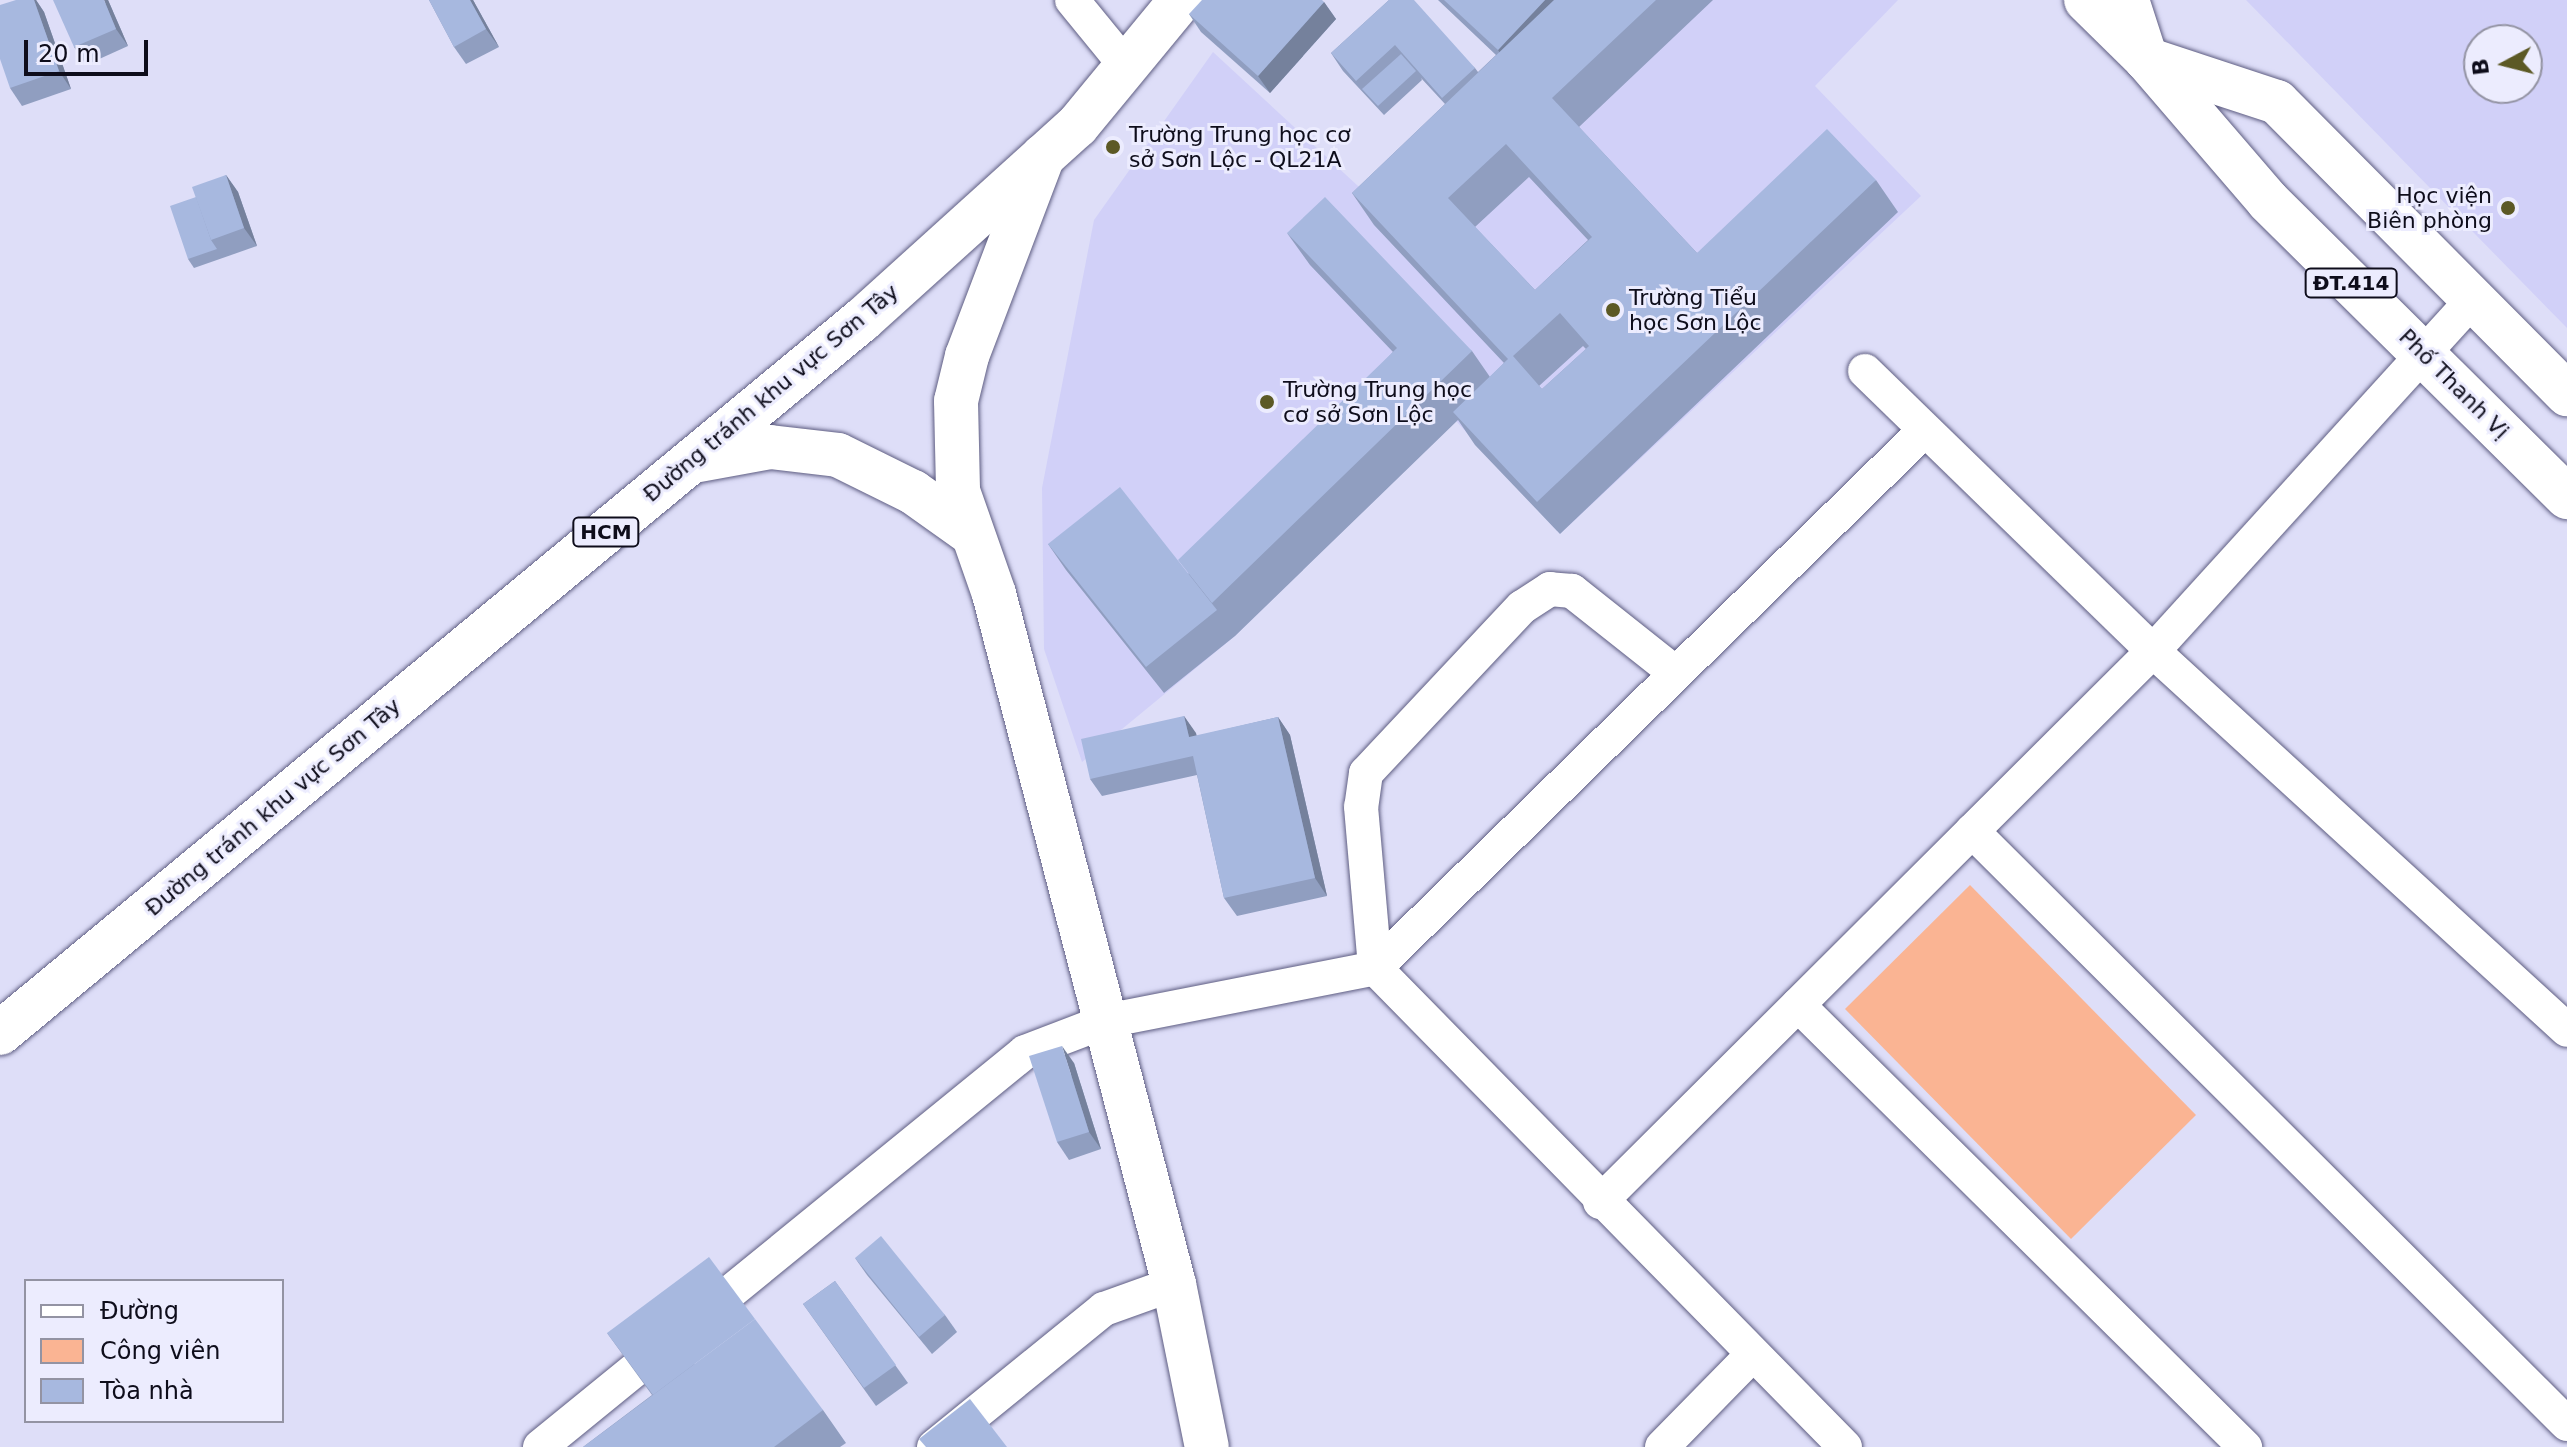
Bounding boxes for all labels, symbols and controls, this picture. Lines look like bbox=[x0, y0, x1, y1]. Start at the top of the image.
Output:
scale bar bbox=[28, 24, 152, 74]
north arrow bbox=[2463, 24, 2543, 104]
text: 20 m bbox=[38, 40, 100, 68]
text: B bbox=[2467, 57, 2494, 77]
place label: Trường Trung học cơ sở Sơn Lộc - QL21A bbox=[1129, 121, 1351, 172]
marker: Trường Trung học cơ sở Sơn Lộc - QL21A bbox=[1104, 138, 1122, 156]
place label: Học viện Biên phòng bbox=[2367, 182, 2492, 234]
marker: Học viện Biên phòng bbox=[2499, 199, 2517, 217]
road number: ĐT.414 bbox=[2303, 267, 2399, 299]
street label: Đường tránh khu vực Sơn Tây bbox=[638, 279, 904, 507]
place label: Trường Tiểu học Sơn Lộc bbox=[1629, 284, 1762, 336]
marker: Trường Tiểu học Sơn Lộc bbox=[1604, 301, 1622, 319]
street label: Phố Thanh Vị bbox=[2394, 324, 2514, 444]
place label: Trường Trung học cơ sở Sơn Lộc bbox=[1283, 376, 1472, 428]
marker: Trường Trung học cơ sở Sơn Lộc bbox=[1258, 393, 1276, 411]
road number: HCM bbox=[572, 516, 640, 548]
street label: Đường tránh khu vực Sơn Tây bbox=[140, 693, 406, 921]
legend bbox=[24, 1279, 284, 1423]
text: Đường bbox=[100, 1297, 179, 1325]
text: Công viên bbox=[100, 1337, 220, 1365]
text: Tòa nhà bbox=[100, 1377, 194, 1405]

